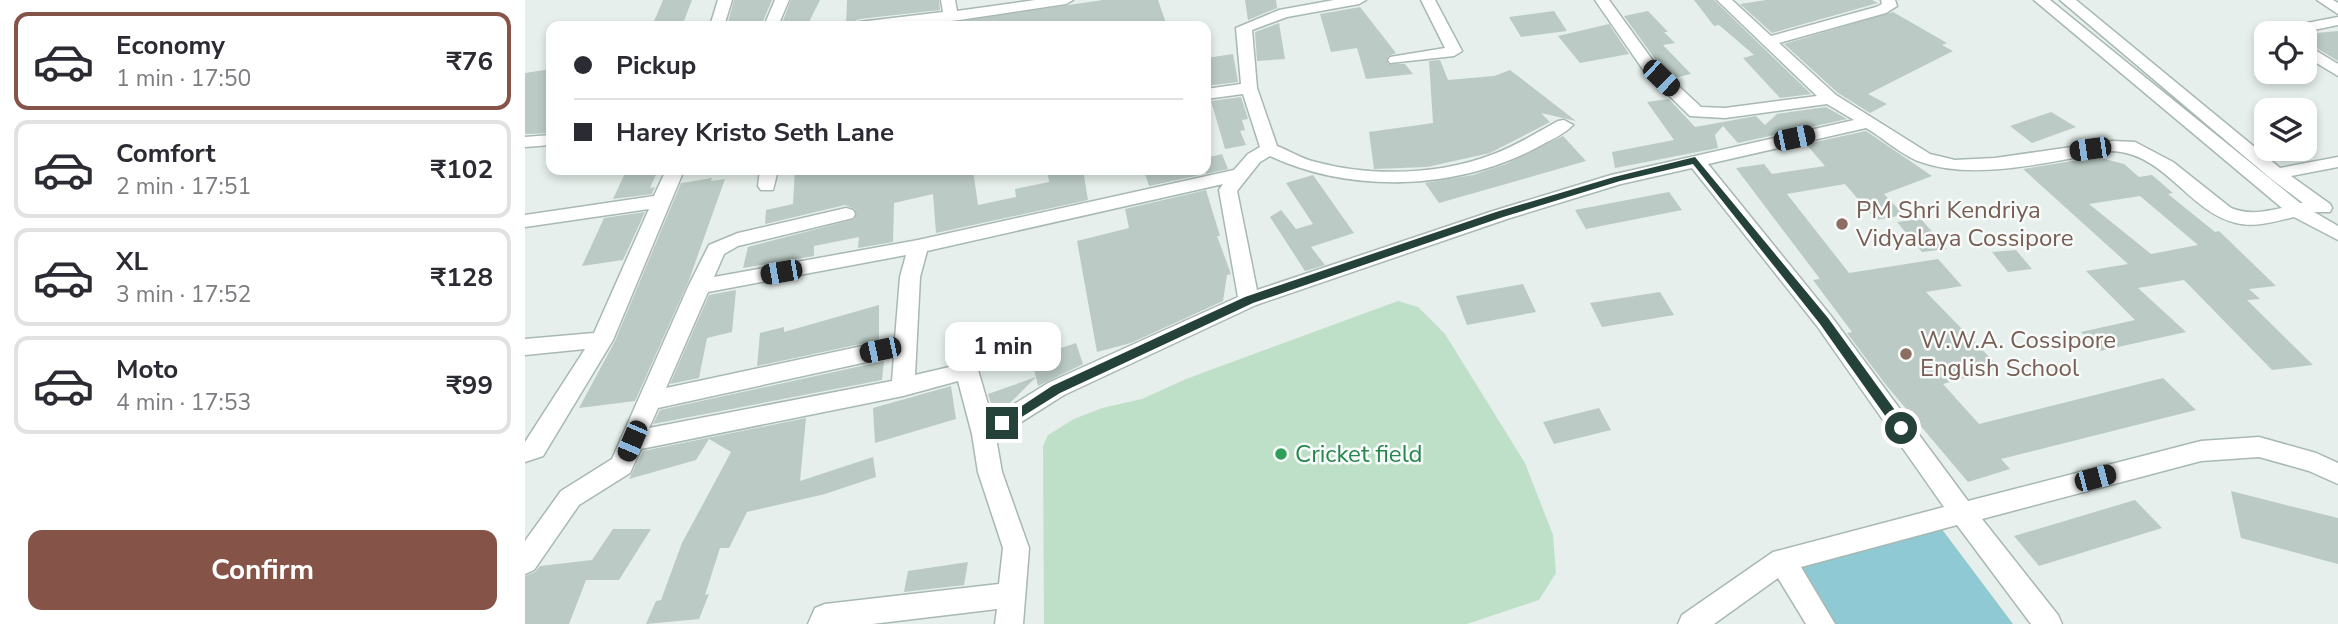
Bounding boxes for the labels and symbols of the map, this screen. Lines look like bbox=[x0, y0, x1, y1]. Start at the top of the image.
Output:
car bbox=[1639, 56, 1684, 100]
car bbox=[1772, 123, 1817, 153]
car bbox=[2068, 136, 2113, 162]
place label: PM Shri Kendriya Vidyalaya Cossipore bbox=[1855, 194, 2073, 254]
marker: PM Shri Kendriya Vidyalaya Cossipore bbox=[1834, 216, 1850, 232]
car bbox=[759, 258, 804, 286]
callout: 1 min bbox=[944, 322, 1060, 370]
place label: W.W.A. Cossipore English School bbox=[1920, 324, 2116, 384]
car bbox=[858, 335, 903, 365]
marker: W.W.A. Cossipore English School bbox=[1898, 346, 1914, 362]
route end bbox=[986, 407, 1018, 439]
route start bbox=[1885, 412, 1917, 444]
car bbox=[615, 418, 650, 464]
place label: Cricket field bbox=[1295, 438, 1423, 470]
marker: Cricket field bbox=[1273, 446, 1289, 462]
car bbox=[2072, 462, 2119, 494]

